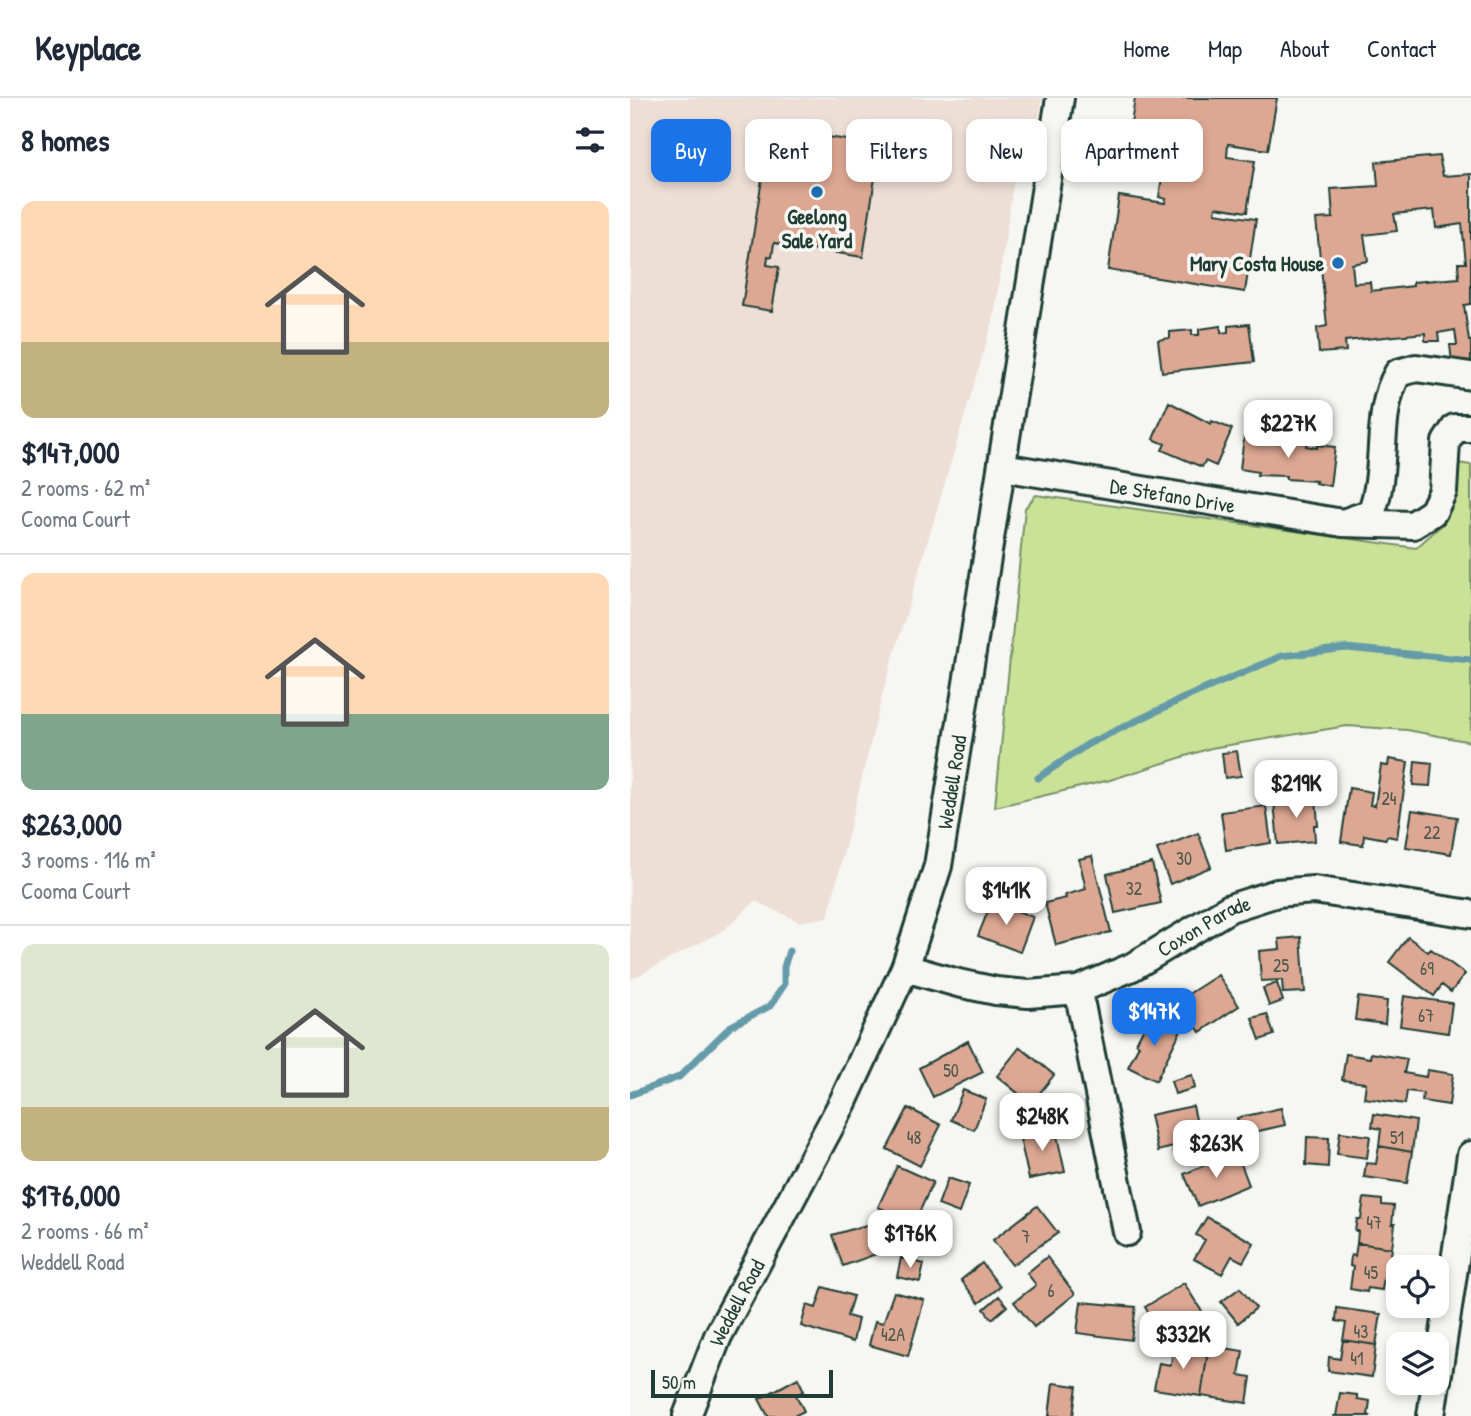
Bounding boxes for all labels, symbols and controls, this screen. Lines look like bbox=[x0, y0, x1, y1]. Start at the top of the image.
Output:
text: Keyplace bbox=[35, 26, 141, 70]
text: Home bbox=[1123, 32, 1170, 64]
text: Map bbox=[1208, 32, 1242, 64]
text: About bbox=[1280, 32, 1329, 64]
text: Contact bbox=[1367, 32, 1436, 64]
chip: Buy bbox=[651, 119, 731, 182]
chip: Rent bbox=[745, 119, 832, 182]
chip: Filters bbox=[846, 119, 952, 182]
chip: New bbox=[966, 119, 1047, 182]
chip: Apartment bbox=[1061, 119, 1203, 182]
text: 8 homes bbox=[21, 120, 109, 160]
icon: filters bbox=[571, 121, 609, 159]
marker: Geelong Sale Yard bbox=[809, 184, 825, 200]
place label: Geelong Sale Yard bbox=[782, 202, 853, 255]
icon: home bbox=[252, 247, 378, 373]
place label: Mary Costa House bbox=[1190, 249, 1325, 279]
marker: Mary Costa House bbox=[1330, 255, 1346, 271]
pin: $227K bbox=[1239, 400, 1337, 460]
text: $227K bbox=[1260, 407, 1316, 438]
text: $147,000 bbox=[21, 432, 120, 472]
street label: De Stefano Drive bbox=[1108, 470, 1238, 520]
text: 2 rooms · 62 m² bbox=[21, 472, 150, 503]
text: Cooma Court bbox=[21, 503, 130, 534]
icon: home bbox=[252, 619, 378, 745]
street label: Weddell Road bbox=[930, 733, 973, 831]
pin: $219K bbox=[1247, 760, 1345, 820]
text: $219K bbox=[1270, 767, 1322, 798]
house number: 24 bbox=[1381, 786, 1397, 811]
text: $263,000 bbox=[21, 804, 122, 844]
house number: 22 bbox=[1424, 820, 1441, 845]
text: 3 rooms · 116 m² bbox=[21, 844, 156, 875]
house number: 30 bbox=[1176, 846, 1192, 871]
pin: $141K bbox=[957, 868, 1055, 927]
text: $141K bbox=[981, 874, 1031, 905]
text: Cooma Court bbox=[21, 875, 130, 906]
house number: 32 bbox=[1126, 876, 1143, 901]
street label: Coxon Parade bbox=[1151, 888, 1254, 963]
house number: 25 bbox=[1273, 953, 1289, 978]
house number: 69 bbox=[1420, 956, 1434, 981]
pin: $147K bbox=[1105, 988, 1203, 1048]
icon: home bbox=[252, 990, 378, 1116]
text: $147K bbox=[1128, 995, 1180, 1026]
house number: 67 bbox=[1418, 1003, 1434, 1028]
house number: 50 bbox=[943, 1058, 959, 1083]
pin: $248K bbox=[993, 1094, 1091, 1153]
text: $248K bbox=[1015, 1100, 1069, 1131]
pin: $263K bbox=[1167, 1121, 1265, 1180]
house number: 48 bbox=[907, 1125, 921, 1150]
house number: 51 bbox=[1390, 1125, 1404, 1150]
text: $263K bbox=[1189, 1127, 1243, 1158]
text: $176,000 bbox=[21, 1175, 120, 1215]
pin: $176K bbox=[861, 1210, 959, 1270]
house number: 47 bbox=[1366, 1210, 1382, 1235]
text: 2 rooms · 66 m² bbox=[21, 1215, 149, 1246]
text: $176K bbox=[884, 1217, 936, 1248]
house number: 7 bbox=[1022, 1224, 1031, 1249]
text: Weddell Road bbox=[21, 1246, 124, 1277]
street label: Weddell Road bbox=[701, 1254, 771, 1350]
map controls bbox=[1386, 1255, 1449, 1395]
button: locate bbox=[1386, 1255, 1449, 1318]
house number: 45 bbox=[1364, 1260, 1379, 1285]
house number: 6 bbox=[1047, 1278, 1055, 1303]
pin: $332K bbox=[1134, 1312, 1232, 1371]
text: $332K bbox=[1155, 1318, 1211, 1349]
house number: 43 bbox=[1354, 1319, 1368, 1344]
house number: 42A bbox=[881, 1322, 905, 1347]
button: layers bbox=[1386, 1332, 1449, 1395]
house number: 41 bbox=[1350, 1346, 1364, 1371]
scale bar bbox=[651, 1367, 833, 1399]
text: 50 m bbox=[662, 1369, 696, 1395]

